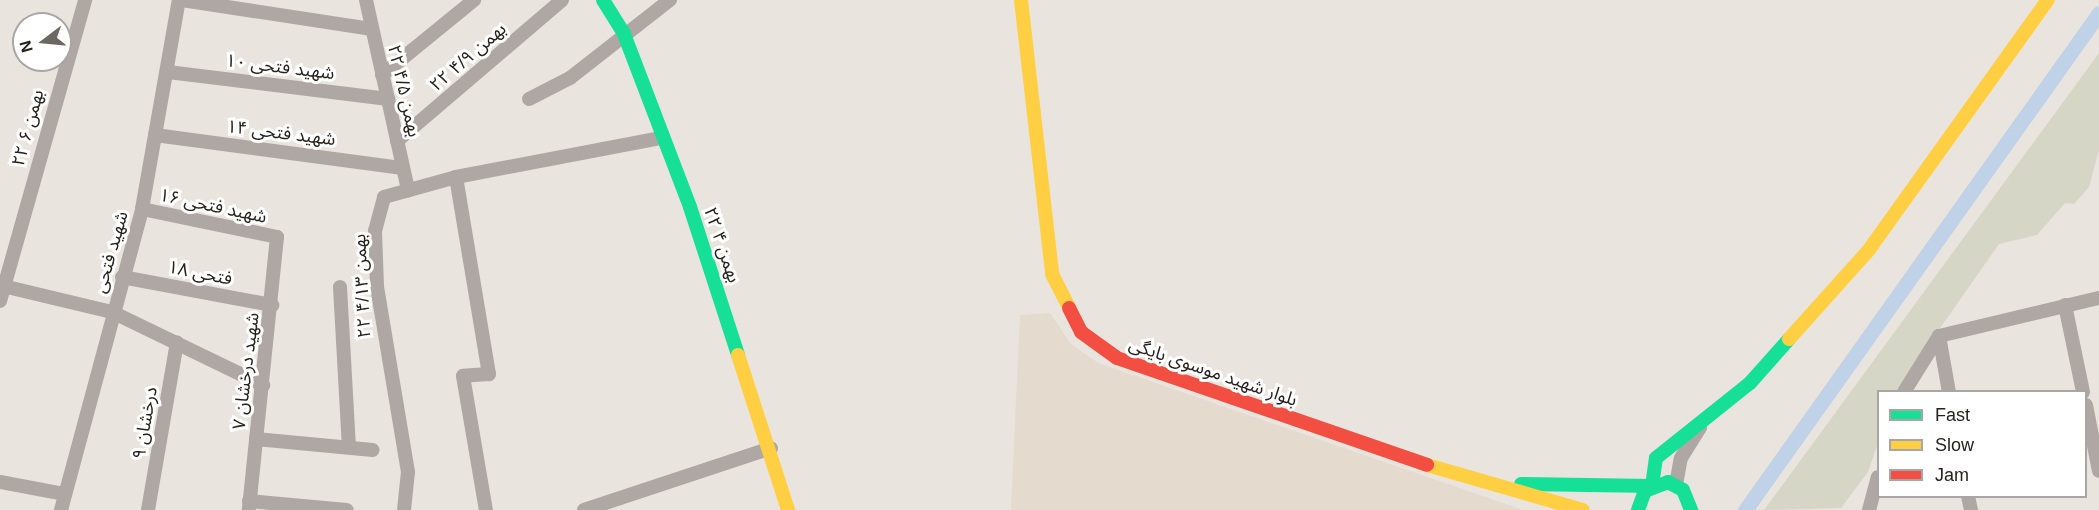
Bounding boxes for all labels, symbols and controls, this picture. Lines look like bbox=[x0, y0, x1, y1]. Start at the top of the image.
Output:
north arrow bbox=[12, 12, 72, 72]
street label: ۲۲ بهمن ۴/۹ bbox=[426, 18, 510, 96]
text: N bbox=[16, 39, 36, 54]
street label: ۲۲ بهمن ۴/۵ bbox=[383, 43, 425, 139]
street label: شهید فتحی ۱۰ bbox=[224, 50, 336, 84]
street label: ۲۲ بهمن ۶ bbox=[7, 87, 49, 169]
street label: شهید فتحی ۱۴ bbox=[225, 116, 337, 150]
street label: شهید فتحی ۱۶ bbox=[157, 184, 269, 228]
street label: ۲۲ بهمن ۴ bbox=[699, 204, 745, 286]
street label: شهید فتحی bbox=[89, 209, 133, 295]
street label: ۲۲ بهمن ۴/۱۳ bbox=[348, 234, 376, 338]
street label: فتحی ۱۸ bbox=[166, 256, 234, 290]
street label: شهید درخشان ۷ bbox=[228, 311, 264, 431]
street label: بلوار شهید موسوی بایگی bbox=[1126, 333, 1300, 411]
street label: درخشان ۹ bbox=[128, 385, 162, 461]
legend bbox=[1877, 390, 2087, 498]
text: Fast bbox=[1935, 405, 1970, 425]
text: Slow bbox=[1935, 435, 1974, 455]
text: Jam bbox=[1935, 465, 1969, 485]

